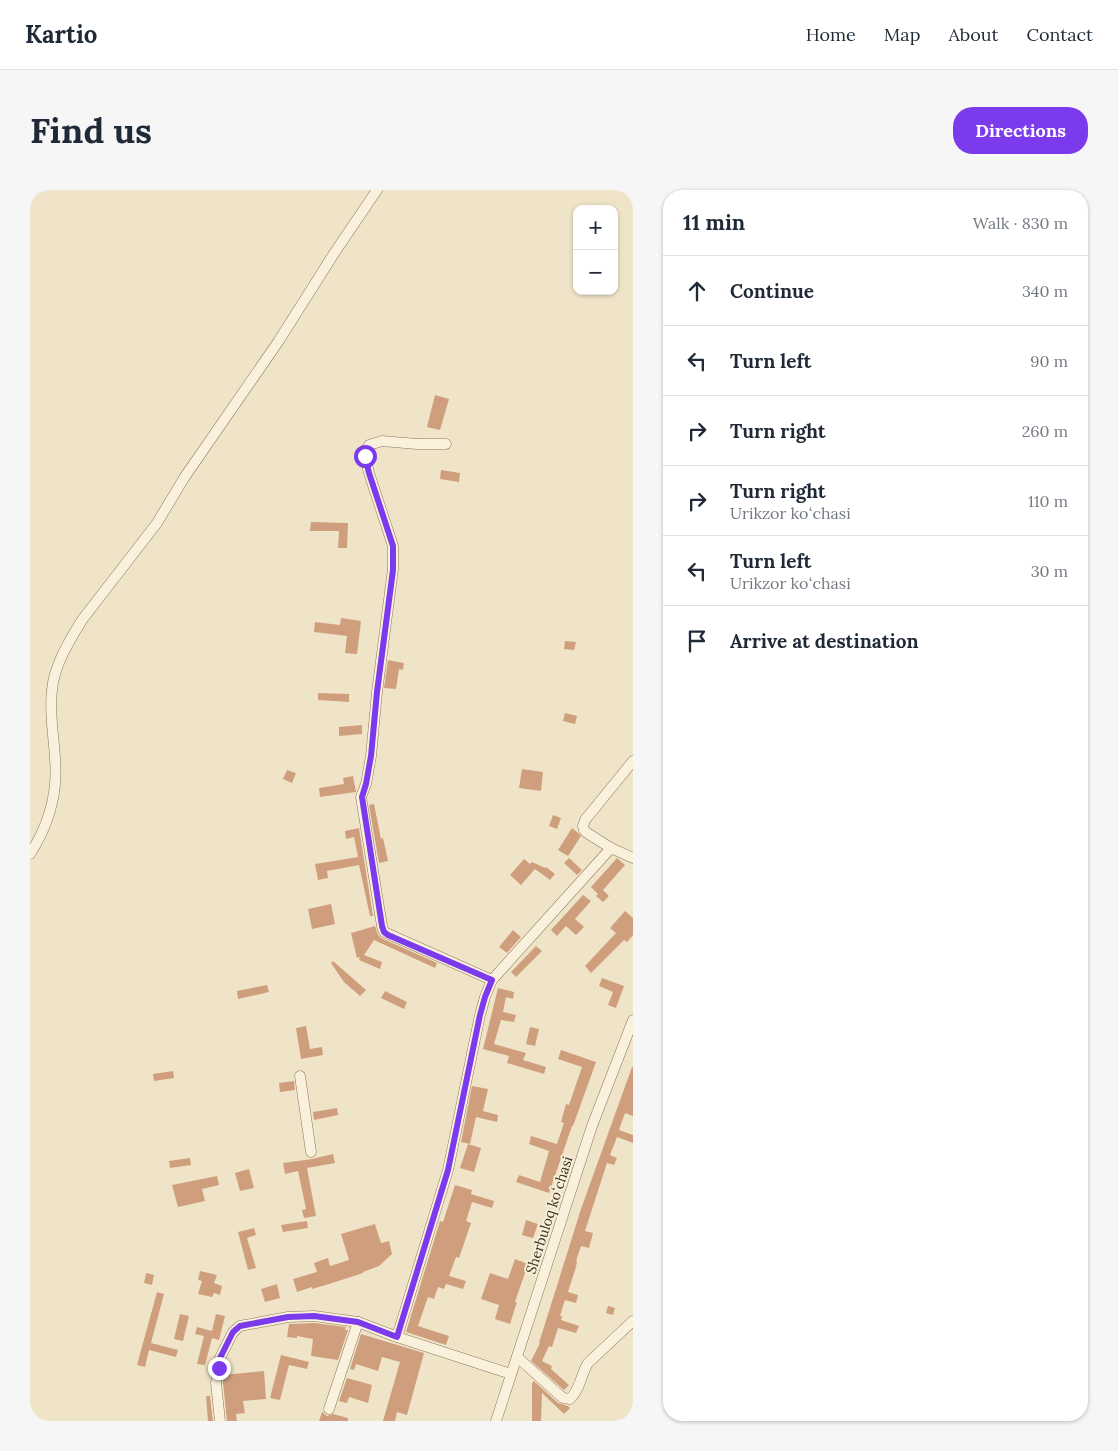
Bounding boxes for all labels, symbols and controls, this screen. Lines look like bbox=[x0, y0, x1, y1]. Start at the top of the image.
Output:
text: Kartio bbox=[25, 19, 97, 50]
text: Home bbox=[806, 23, 856, 46]
text: Map bbox=[884, 23, 920, 46]
text: About bbox=[948, 23, 998, 46]
text: Contact bbox=[1026, 23, 1093, 46]
button: Directions bbox=[953, 107, 1088, 154]
text: Find us bbox=[30, 108, 152, 153]
map controls bbox=[573, 205, 618, 295]
button: + bbox=[573, 205, 618, 250]
text: 11 min bbox=[683, 209, 745, 236]
text: Walk · 830 m bbox=[973, 213, 1068, 233]
button: − bbox=[573, 250, 618, 295]
icon: ahead bbox=[683, 277, 711, 305]
text: Continue bbox=[730, 279, 814, 303]
text: 340 m bbox=[1022, 281, 1068, 301]
icon: left bbox=[683, 347, 711, 375]
text: Turn left bbox=[730, 349, 811, 373]
text: 90 m bbox=[1030, 351, 1068, 371]
icon: right bbox=[683, 417, 711, 445]
text: Turn right bbox=[730, 419, 826, 443]
text: 260 m bbox=[1022, 421, 1068, 441]
route start bbox=[354, 445, 377, 468]
text: Turn right bbox=[730, 479, 826, 503]
icon: right bbox=[683, 487, 711, 515]
text: 110 m bbox=[1028, 491, 1068, 511]
text: Urikzor koʻchasi bbox=[730, 503, 851, 523]
text: Turn left bbox=[730, 549, 811, 573]
icon: left bbox=[683, 557, 711, 585]
text: 30 m bbox=[1031, 561, 1068, 581]
text: Urikzor koʻchasi bbox=[730, 573, 851, 593]
icon: arrive bbox=[683, 627, 711, 655]
text: Arrive at destination bbox=[730, 629, 919, 653]
street label: Sherbuloq koʻchasi bbox=[521, 1154, 577, 1276]
route end bbox=[208, 1357, 231, 1380]

